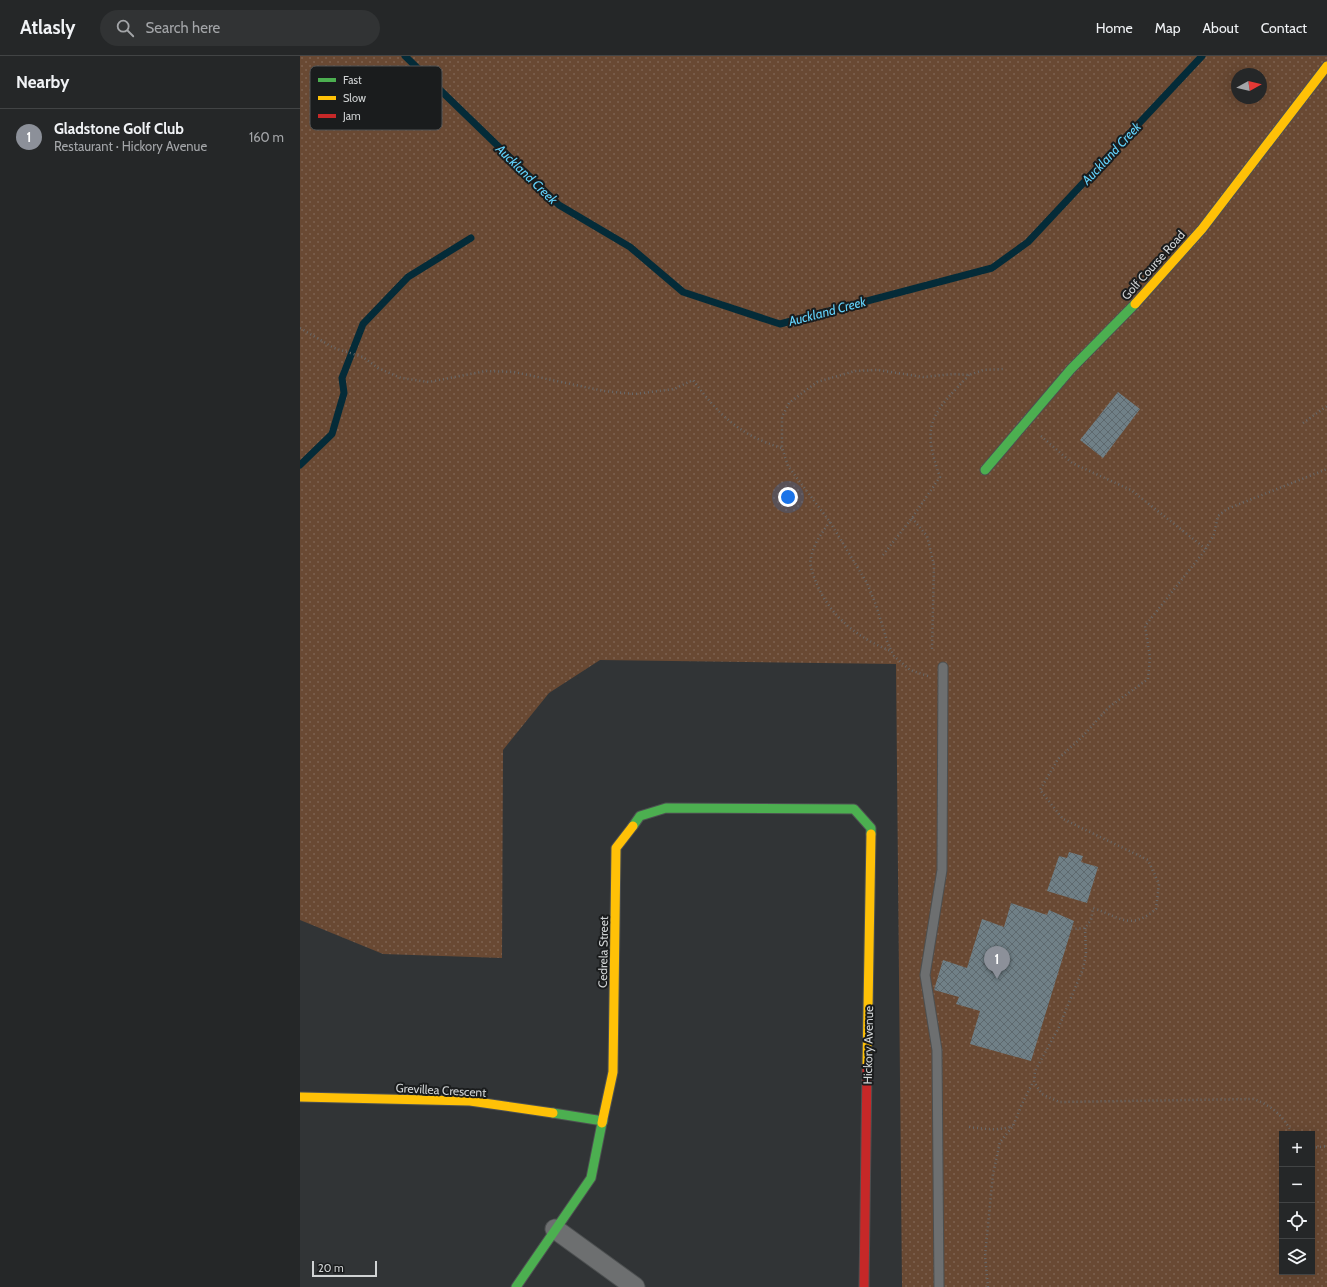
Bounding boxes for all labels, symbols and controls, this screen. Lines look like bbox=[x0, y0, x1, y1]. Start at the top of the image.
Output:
search box bbox=[100, 10, 380, 46]
text: Atlasly bbox=[20, 16, 76, 39]
icon: search bbox=[114, 17, 136, 39]
text: Search here bbox=[146, 19, 220, 37]
text: Home bbox=[1096, 19, 1133, 37]
text: Map bbox=[1155, 19, 1180, 37]
text: About bbox=[1202, 19, 1239, 37]
text: Contact bbox=[1261, 19, 1307, 37]
legend bbox=[310, 66, 442, 130]
north arrow bbox=[1231, 68, 1267, 104]
text: Nearby bbox=[16, 72, 69, 92]
text: Fast bbox=[343, 73, 362, 87]
text: Slow bbox=[343, 91, 366, 105]
text: Jam bbox=[342, 109, 361, 123]
water label: Auckland Creek bbox=[1077, 118, 1144, 188]
text: Gladstone Golf Club bbox=[54, 120, 184, 138]
text: 1 bbox=[27, 129, 31, 145]
text: 160 m bbox=[249, 129, 284, 145]
text: Restaurant · Hickory Avenue bbox=[54, 138, 207, 154]
water label: Auckland Creek bbox=[492, 140, 561, 208]
street label: Golf Course Road bbox=[1118, 227, 1188, 303]
water label: Auckland Creek bbox=[786, 293, 868, 329]
your location bbox=[778, 487, 798, 507]
street label: Cedrela Street bbox=[595, 916, 611, 988]
pin: 1 bbox=[984, 946, 1010, 979]
street label: Hickory Avenue bbox=[860, 1006, 876, 1084]
street label: Grevillea Crescent bbox=[395, 1080, 487, 1100]
map controls bbox=[1279, 1131, 1315, 1275]
button: + bbox=[1279, 1131, 1315, 1167]
button: − bbox=[1279, 1167, 1315, 1203]
button: locate bbox=[1279, 1203, 1315, 1239]
button: layers bbox=[1279, 1239, 1315, 1275]
scale bar bbox=[312, 1259, 377, 1278]
text: 20 m bbox=[318, 1261, 344, 1275]

